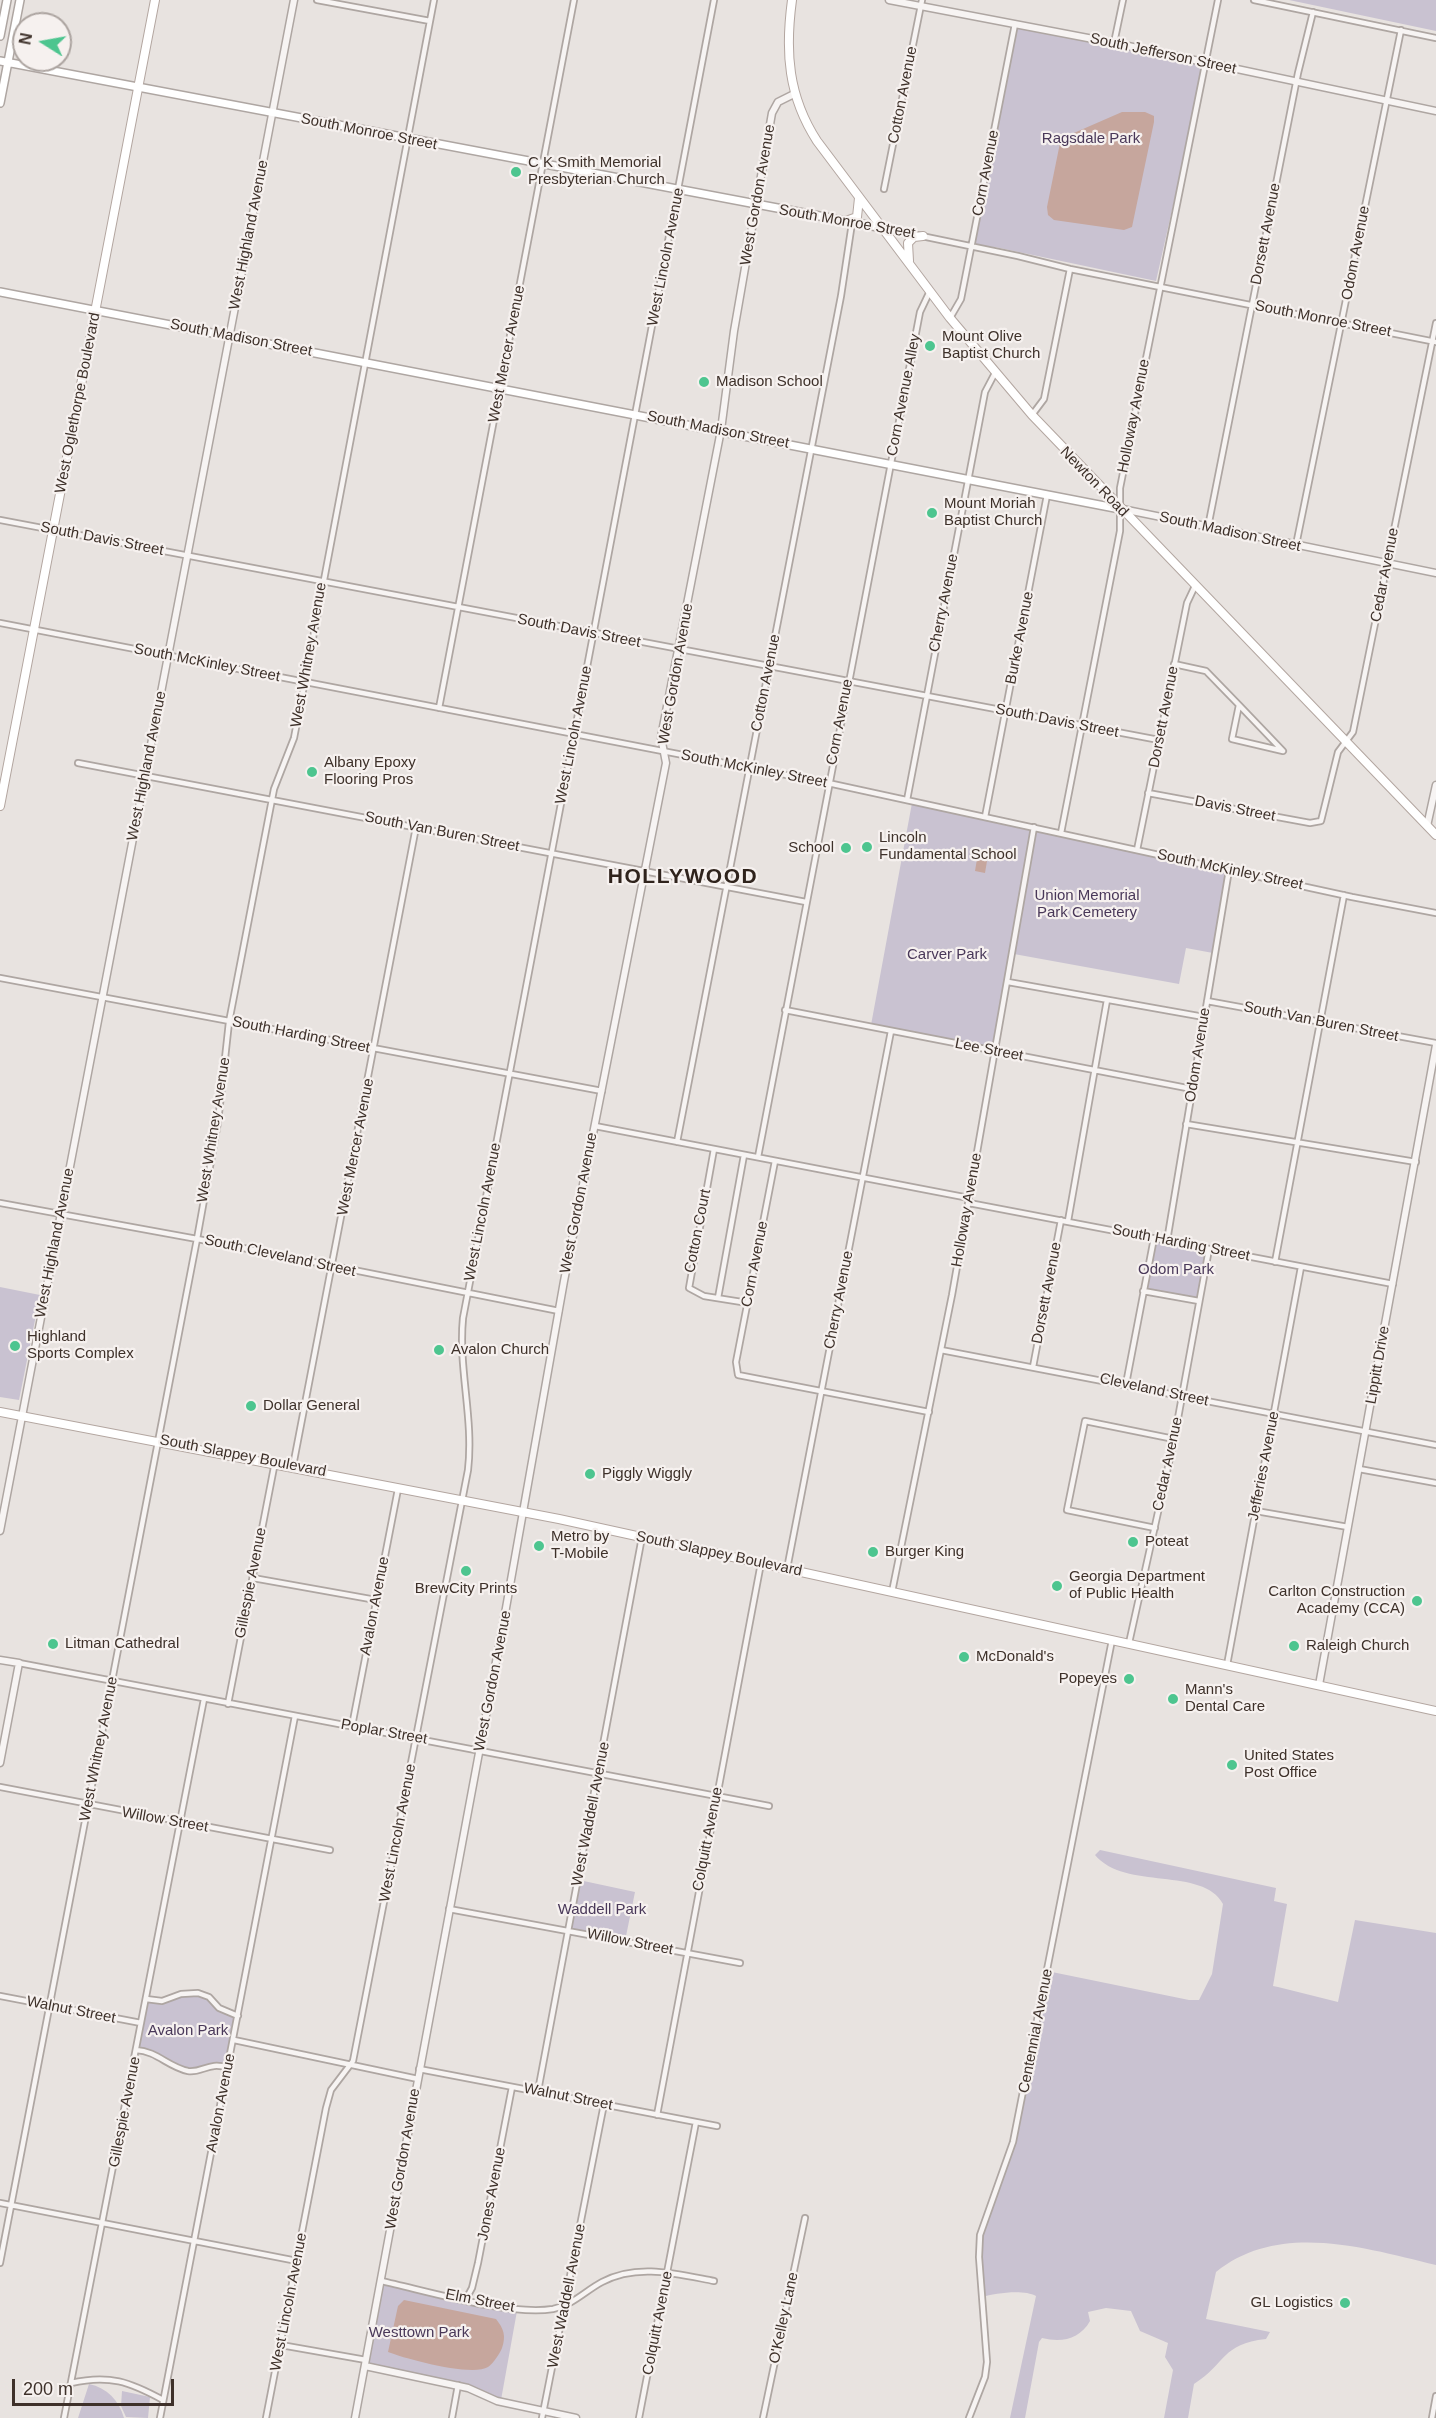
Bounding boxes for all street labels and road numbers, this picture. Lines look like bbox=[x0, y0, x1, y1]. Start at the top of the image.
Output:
street label: South Jefferson Street bbox=[1088, 30, 1238, 78]
street label: Cotton Avenue bbox=[885, 45, 921, 145]
street label: South Monroe Street bbox=[299, 110, 439, 154]
street label: West Gordon Avenue bbox=[737, 123, 779, 267]
street label: Corn Avenue bbox=[969, 128, 1003, 218]
street label: West Highland Avenue bbox=[226, 159, 272, 311]
street label: Dorsett Avenue bbox=[1247, 182, 1285, 286]
street label: West Lincoln Avenue bbox=[644, 186, 688, 328]
street label: South Monroe Street bbox=[777, 201, 917, 243]
street label: Odom Avenue bbox=[1338, 204, 1374, 302]
street label: West Mercer Avenue bbox=[485, 284, 529, 424]
street label: South Monroe Street bbox=[1253, 297, 1393, 341]
street label: West Oglethorpe Boulevard bbox=[52, 311, 104, 495]
street label: South Madison Street bbox=[168, 315, 314, 361]
street label: Corn Avenue Alley bbox=[883, 332, 925, 458]
street label: Holloway Avenue bbox=[1114, 358, 1154, 474]
street label: South Madison Street bbox=[645, 407, 791, 453]
street label: Newton Road bbox=[1056, 443, 1132, 521]
street label: South Madison Street bbox=[1158, 508, 1302, 556]
street label: South Davis Street bbox=[39, 518, 165, 560]
street label: Cedar Avenue bbox=[1367, 526, 1403, 624]
street label: Cherry Avenue bbox=[926, 552, 962, 654]
street label: West Whitney Avenue bbox=[287, 581, 331, 729]
street label: Burke Avenue bbox=[1002, 590, 1038, 686]
street label: West Gordon Avenue bbox=[655, 602, 697, 746]
street label: South Davis Street bbox=[516, 610, 642, 652]
street label: Cotton Avenue bbox=[748, 633, 784, 733]
street label: South McKinley Street bbox=[132, 640, 282, 686]
street label: West Lincoln Avenue bbox=[552, 664, 596, 806]
street label: Dorsett Avenue bbox=[1145, 665, 1183, 769]
street label: Corn Avenue bbox=[823, 677, 857, 767]
street label: West Highland Avenue bbox=[124, 690, 170, 842]
street label: South Davis Street bbox=[994, 700, 1120, 742]
street label: South McKinley Street bbox=[679, 746, 829, 792]
street label: Davis Street bbox=[1193, 792, 1277, 826]
street label: South Van Buren Street bbox=[363, 808, 521, 856]
street label: South McKinley Street bbox=[1156, 846, 1304, 894]
street label: South Van Buren Street bbox=[1242, 998, 1400, 1046]
street label: Odom Avenue bbox=[1182, 1006, 1214, 1104]
street label: South Harding Street bbox=[231, 1013, 371, 1057]
street label: Lee Street bbox=[953, 1035, 1025, 1065]
street label: West Whitney Avenue bbox=[194, 1056, 234, 1204]
street label: West Mercer Avenue bbox=[334, 1077, 378, 1217]
street label: West Gordon Avenue bbox=[557, 1131, 601, 1275]
street label: West Lincoln Avenue bbox=[461, 1141, 505, 1283]
street label: Holloway Avenue bbox=[948, 1152, 986, 1268]
street label: West Highland Avenue bbox=[32, 1167, 78, 1319]
street label: Cotton Court bbox=[681, 1188, 715, 1274]
street label: Corn Avenue bbox=[738, 1219, 772, 1309]
street label: South Harding Street bbox=[1111, 1221, 1251, 1265]
street label: South Cleveland Street bbox=[203, 1231, 357, 1281]
street label: Dorsett Avenue bbox=[1028, 1241, 1066, 1345]
street label: Cherry Avenue bbox=[821, 1249, 857, 1351]
street label: Lippitt Drive bbox=[1362, 1324, 1394, 1406]
street label: Cleveland Street bbox=[1098, 1370, 1210, 1410]
street label: Jefferies Avenue bbox=[1245, 1410, 1283, 1522]
street label: Cedar Avenue bbox=[1149, 1415, 1187, 1513]
street label: South Slappey Boulevard bbox=[158, 1431, 328, 1481]
street label: Gillespie Avenue bbox=[231, 1526, 271, 1640]
street label: South Slappey Boulevard bbox=[634, 1528, 804, 1580]
street label: Avalon Avenue bbox=[357, 1555, 393, 1657]
street label: West Gordon Avenue bbox=[471, 1609, 515, 1753]
street label: West Whitney Avenue bbox=[76, 1675, 122, 1823]
street label: Poplar Street bbox=[339, 1716, 429, 1748]
street label: West Waddell Avenue bbox=[568, 1740, 614, 1888]
street label: West Lincoln Avenue bbox=[376, 1762, 420, 1904]
street label: Colquitt Avenue bbox=[689, 1785, 727, 1893]
street label: Willow Street bbox=[120, 1804, 210, 1836]
street label: Willow Street bbox=[585, 1925, 675, 1959]
street label: Centennial Avenue bbox=[1015, 1967, 1057, 2095]
street label: Walnut Street bbox=[25, 1993, 117, 2027]
street label: Avalon Avenue bbox=[203, 2052, 239, 2154]
street label: Gillespie Avenue bbox=[105, 2055, 145, 2169]
street label: Walnut Street bbox=[522, 2080, 614, 2114]
street label: West Gordon Avenue bbox=[382, 2087, 424, 2231]
street label: Jones Avenue bbox=[474, 2146, 510, 2242]
street label: West Waddell Avenue bbox=[544, 2222, 590, 2370]
street label: West Lincoln Avenue bbox=[267, 2231, 311, 2373]
street label: Colquitt Avenue bbox=[639, 2269, 677, 2377]
street label: O'Kelley Lane bbox=[766, 2271, 802, 2365]
street label: Elm Street bbox=[444, 2285, 516, 2317]

